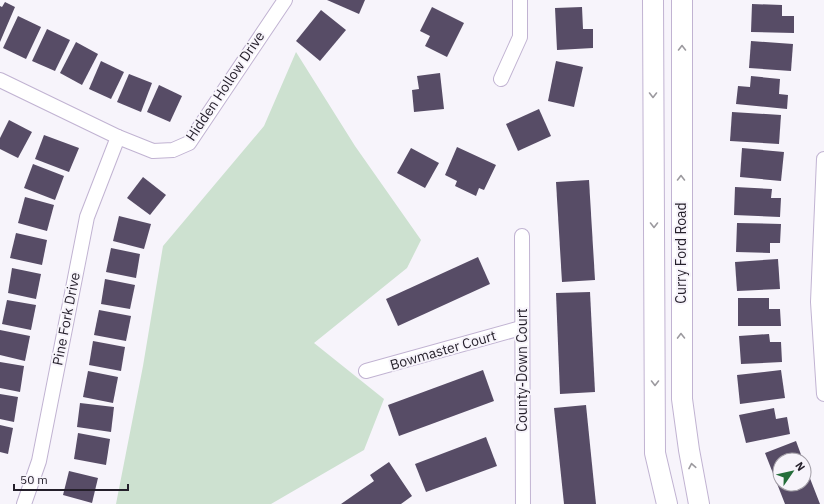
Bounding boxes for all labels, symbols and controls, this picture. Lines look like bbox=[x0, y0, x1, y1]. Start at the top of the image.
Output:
street label: Hidden Hollow Drive bbox=[182, 28, 268, 144]
one-way arrow bbox=[678, 45, 686, 51]
one-way arrow bbox=[649, 92, 658, 98]
one-way arrow bbox=[677, 175, 685, 181]
street label: Curry Ford Road bbox=[672, 202, 690, 304]
one-way arrow bbox=[650, 222, 658, 228]
street label: Pine Fork Drive bbox=[48, 271, 84, 367]
street label: County-Down Court bbox=[513, 308, 531, 432]
street label: Bowmaster Court bbox=[388, 326, 498, 374]
one-way arrow bbox=[677, 333, 685, 339]
one-way arrow bbox=[651, 380, 659, 386]
north arrow bbox=[772, 452, 812, 492]
text: N bbox=[792, 459, 808, 474]
one-way arrow bbox=[688, 463, 696, 469]
scale bar bbox=[14, 466, 128, 492]
text: 50 m bbox=[20, 472, 48, 487]

